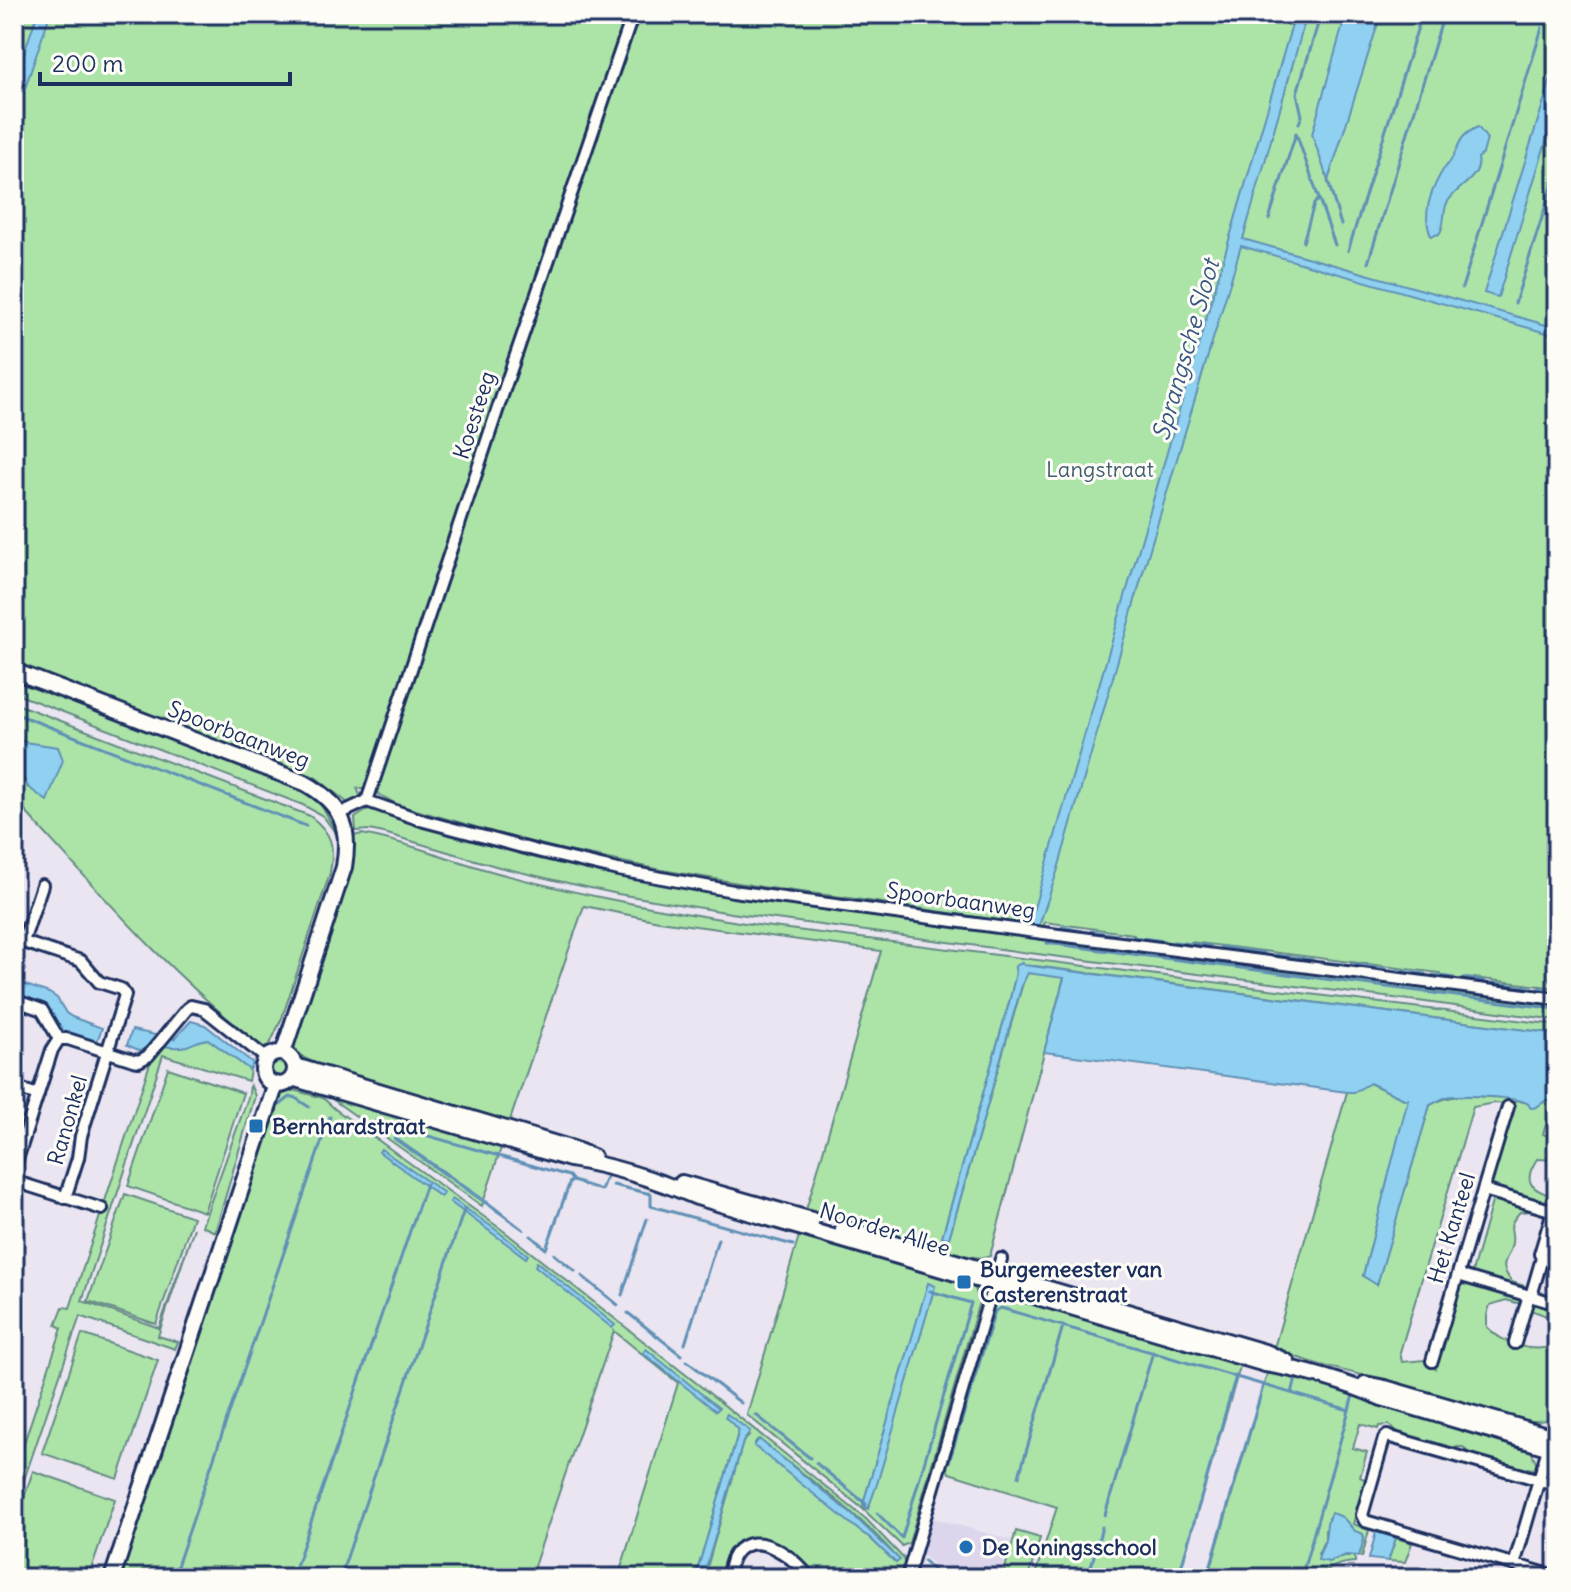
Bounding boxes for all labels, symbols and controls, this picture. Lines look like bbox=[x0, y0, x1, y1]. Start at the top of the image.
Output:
scale bar bbox=[40, 36, 290, 86]
text: 200 m bbox=[52, 48, 124, 78]
water label: Sprangsche Sloot bbox=[1145, 253, 1226, 444]
street label: Koesteeg bbox=[447, 368, 501, 462]
park label: Langstraat bbox=[1046, 455, 1154, 483]
street label: Spoorbaanweg bbox=[164, 694, 314, 774]
street label: Spoorbaanweg bbox=[885, 876, 1037, 924]
street label: Ranonkel bbox=[41, 1072, 93, 1168]
place label: Bernhardstraat bbox=[272, 1112, 426, 1140]
marker: Bernhardstraat bbox=[247, 1117, 265, 1135]
street label: Het Kanteel bbox=[1421, 1169, 1481, 1287]
street label: Noorder Allee bbox=[816, 1196, 954, 1262]
place label: Burgemeester van Casterenstraat bbox=[980, 1255, 1163, 1308]
marker: Burgemeester van Casterenstraat bbox=[955, 1273, 973, 1291]
place label: De Koningsschool bbox=[982, 1533, 1157, 1561]
marker: De Koningsschool bbox=[957, 1538, 975, 1556]

